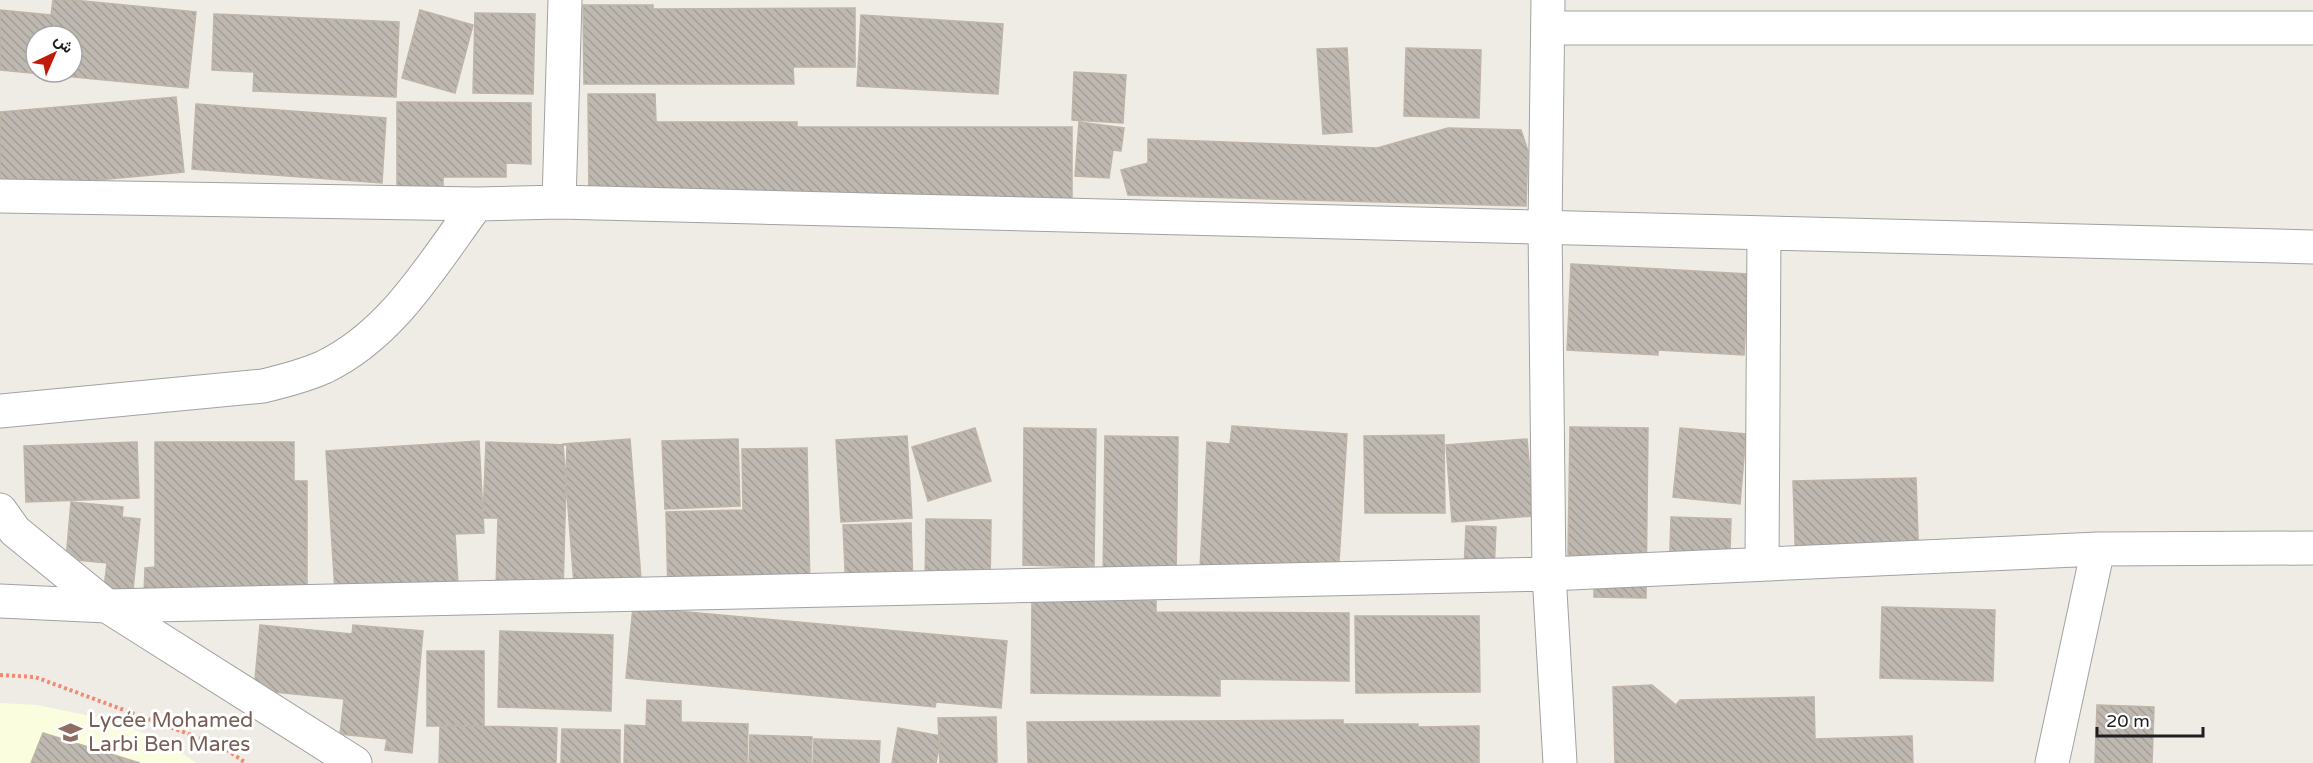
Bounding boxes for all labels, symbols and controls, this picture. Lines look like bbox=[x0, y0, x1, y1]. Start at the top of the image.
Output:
north arrow bbox=[24, 24, 84, 84]
text: ش bbox=[50, 30, 78, 58]
scale bar bbox=[2097, 700, 2204, 738]
place label: Lycée Mohamed Larbi Ben Mares bbox=[88, 708, 253, 757]
text: 20 m bbox=[2106, 710, 2150, 732]
school or university icon: Lycée Mohamed Larbi Ben Mares bbox=[57, 719, 83, 745]

